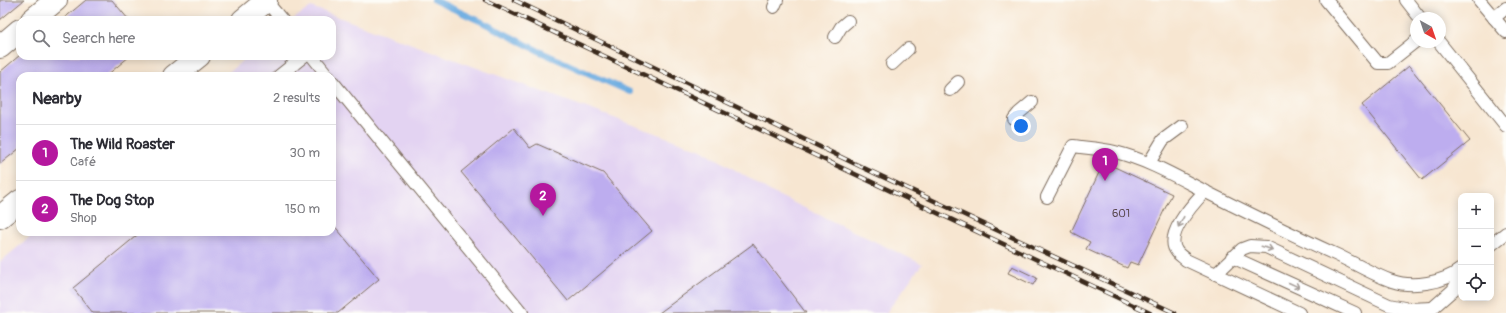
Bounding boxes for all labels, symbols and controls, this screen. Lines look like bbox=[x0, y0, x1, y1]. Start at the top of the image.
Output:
north arrow bbox=[1410, 12, 1446, 48]
search box bbox=[16, 16, 336, 60]
icon: search bbox=[30, 27, 52, 49]
text: Search here bbox=[62, 29, 135, 48]
text: Nearby bbox=[32, 88, 81, 109]
text: 2 results bbox=[273, 90, 320, 106]
your location bbox=[1011, 116, 1031, 136]
text: The Wild Roaster bbox=[70, 135, 175, 154]
text: 1 bbox=[42, 145, 48, 161]
text: 30 m bbox=[290, 145, 320, 161]
pin: 1 bbox=[1092, 148, 1118, 181]
text: Café bbox=[70, 154, 96, 170]
pin: 2 bbox=[530, 183, 556, 216]
text: The Dog Stop bbox=[70, 191, 154, 210]
map controls bbox=[1458, 193, 1494, 301]
button: + bbox=[1458, 193, 1494, 229]
text: 2 bbox=[41, 201, 49, 217]
text: 150 m bbox=[285, 201, 320, 217]
house number: 601 bbox=[1112, 207, 1130, 220]
text: Shop bbox=[70, 210, 97, 226]
one-way arrow bbox=[1177, 216, 1184, 228]
button: − bbox=[1458, 229, 1494, 265]
one-way arrow bbox=[1261, 245, 1274, 252]
button: locate bbox=[1458, 265, 1494, 301]
one-way arrow bbox=[1287, 282, 1299, 289]

